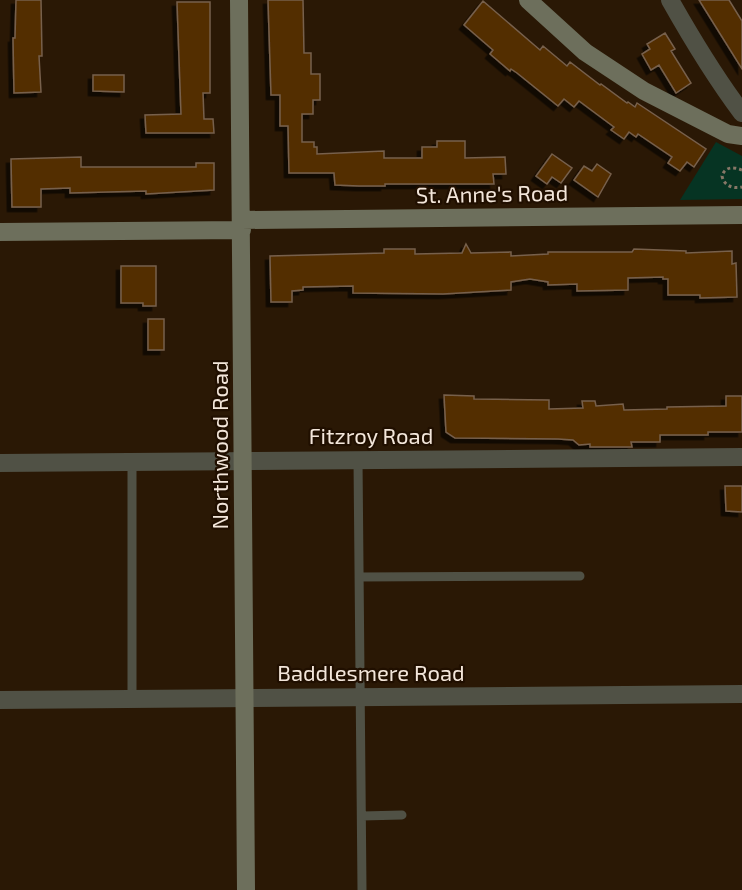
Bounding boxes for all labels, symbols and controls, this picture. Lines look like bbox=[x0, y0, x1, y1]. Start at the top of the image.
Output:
street label: St. Anne's Road bbox=[416, 179, 568, 207]
street label: Northwood Road bbox=[206, 360, 232, 530]
street label: Fitzroy Road bbox=[309, 422, 433, 448]
street label: Baddlesmere Road bbox=[277, 659, 465, 685]

